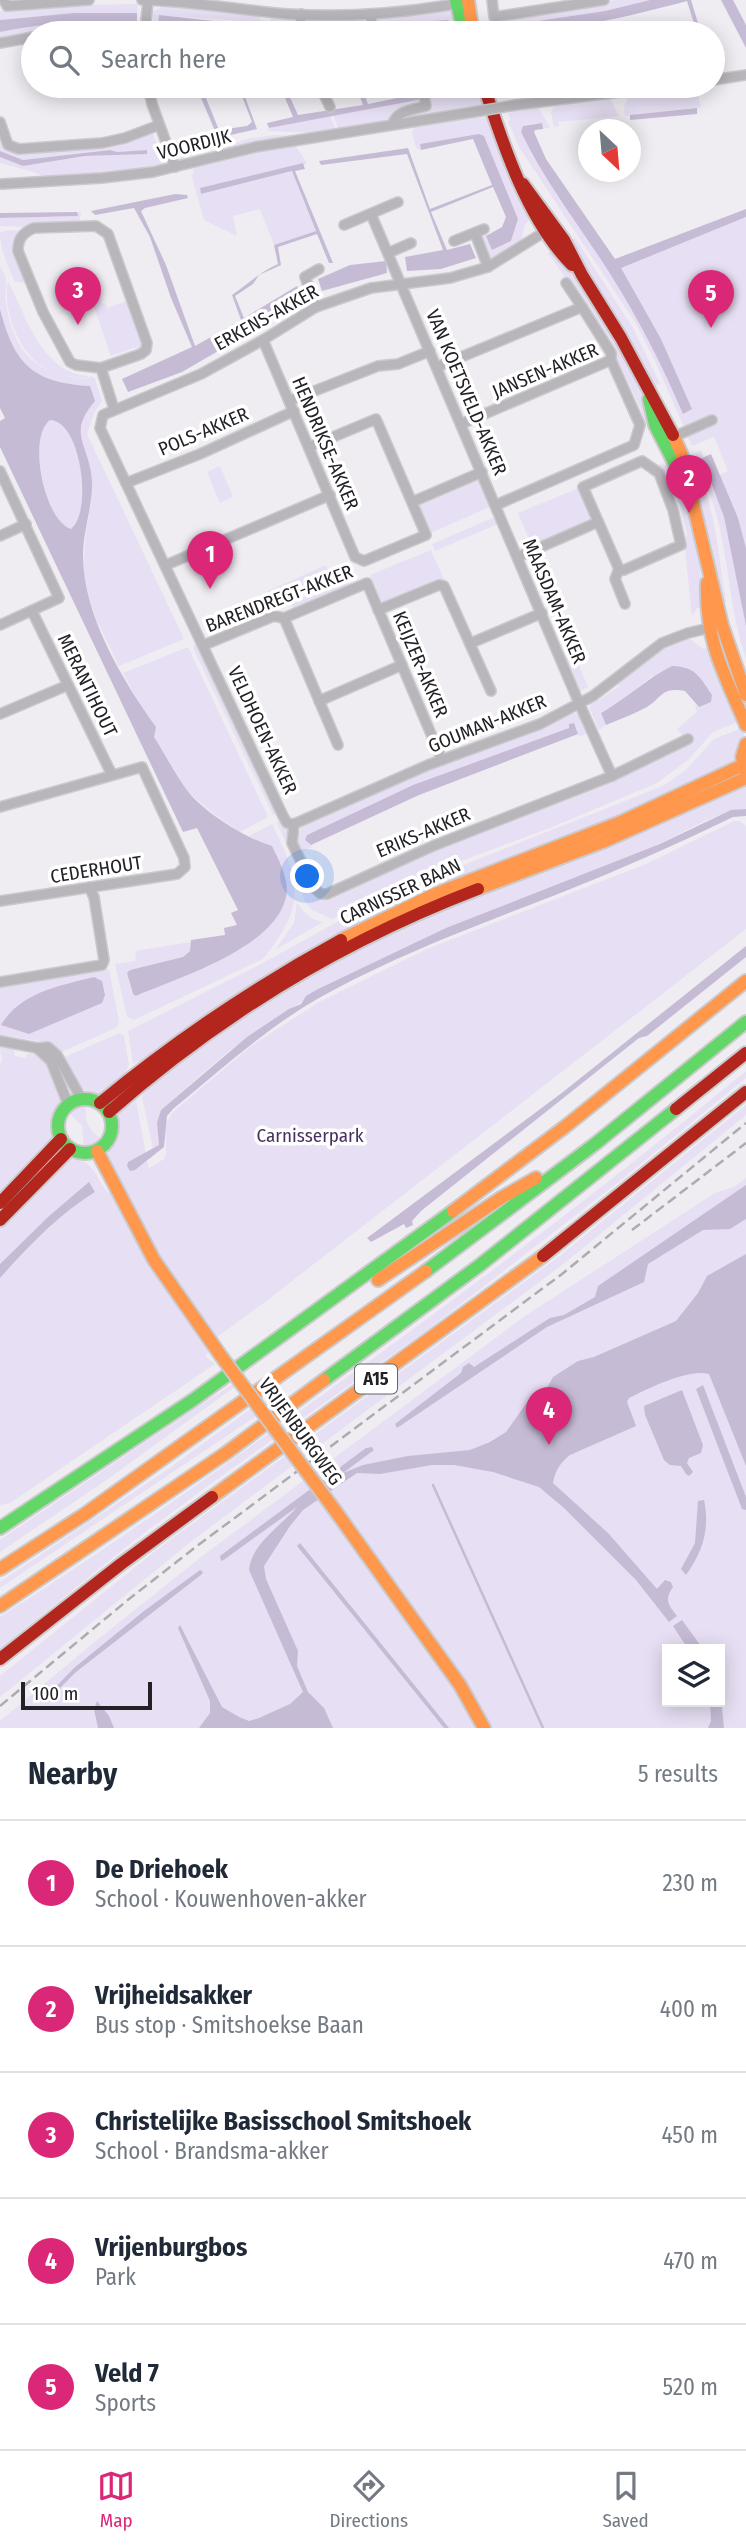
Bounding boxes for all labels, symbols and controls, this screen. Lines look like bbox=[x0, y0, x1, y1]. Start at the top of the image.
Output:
search box bbox=[21, 21, 725, 98]
icon: search bbox=[45, 41, 83, 79]
text: Search here bbox=[101, 44, 226, 75]
north arrow bbox=[578, 119, 641, 182]
street label: VOORDIJK bbox=[155, 124, 234, 165]
pin: 3 bbox=[55, 267, 101, 325]
pin: 5 bbox=[688, 270, 734, 328]
street label: ERKENS-AKKER bbox=[210, 279, 322, 355]
street label: VAN KOETSVELD-AKKER bbox=[421, 306, 512, 478]
street label: JANSEN-AKKER bbox=[489, 338, 602, 403]
street label: HENDRIKSE-AKKER bbox=[287, 373, 364, 513]
street label: POLS-AKKER bbox=[155, 402, 252, 461]
pin: 2 bbox=[666, 455, 712, 513]
pin: 1 bbox=[187, 531, 233, 589]
street label: MAASDAM-AKKER bbox=[518, 535, 591, 667]
street label: BARENDREGT-AKKER bbox=[202, 560, 356, 637]
street label: KEIJZER-AKKER bbox=[388, 608, 453, 721]
street label: MERANTIHOUT bbox=[53, 630, 122, 741]
street label: VELDHOEN-AKKER bbox=[223, 663, 302, 798]
street label: GOUMAN-AKKER bbox=[425, 689, 550, 758]
street label: ERIKS-AKKER bbox=[373, 802, 474, 863]
street label: CEDERHOUT bbox=[49, 851, 144, 888]
street label: CARNISSER BAAN bbox=[336, 853, 464, 929]
your location bbox=[290, 859, 324, 893]
park label: Carnisserpark bbox=[257, 1124, 364, 1147]
road number: A15 bbox=[355, 1364, 397, 1394]
street label: VRIJENBURGWEG bbox=[254, 1373, 347, 1489]
pin: 4 bbox=[526, 1387, 572, 1445]
map controls bbox=[662, 1644, 725, 1707]
button: layers bbox=[662, 1644, 725, 1707]
scale bar bbox=[21, 1679, 152, 1711]
text: 100 m bbox=[32, 1682, 78, 1705]
text: Nearby bbox=[28, 1756, 117, 1792]
text: 5 results bbox=[638, 1760, 718, 1788]
text: De Driehoek bbox=[95, 1854, 228, 1885]
text: 1 bbox=[46, 1869, 56, 1897]
text: 230 m bbox=[662, 1869, 718, 1897]
text: School · Kouwenhoven-akker bbox=[95, 1885, 367, 1913]
text: Vrijheidsakker bbox=[95, 1980, 252, 2011]
text: 2 bbox=[46, 1995, 56, 2023]
text: 400 m bbox=[660, 1995, 718, 2023]
text: Bus stop · Smitshoekse Baan bbox=[95, 2011, 364, 2039]
text: Christelijke Basisschool Smitshoek bbox=[95, 2106, 471, 2137]
text: 3 bbox=[46, 2121, 56, 2149]
text: 450 m bbox=[661, 2121, 718, 2149]
text: School · Brandsma-akker bbox=[95, 2137, 329, 2165]
text: Vrijenburgbos bbox=[95, 2232, 247, 2263]
text: 4 bbox=[45, 2247, 57, 2275]
text: 470 m bbox=[663, 2247, 718, 2275]
text: Park bbox=[95, 2263, 136, 2291]
text: Veld 7 bbox=[95, 2358, 159, 2389]
text: 5 bbox=[45, 2373, 57, 2401]
text: 520 m bbox=[662, 2373, 718, 2401]
text: Sports bbox=[95, 2389, 156, 2417]
tab: Map bbox=[97, 2467, 135, 2532]
tab: Directions bbox=[329, 2467, 408, 2532]
tab: Saved bbox=[602, 2467, 649, 2532]

